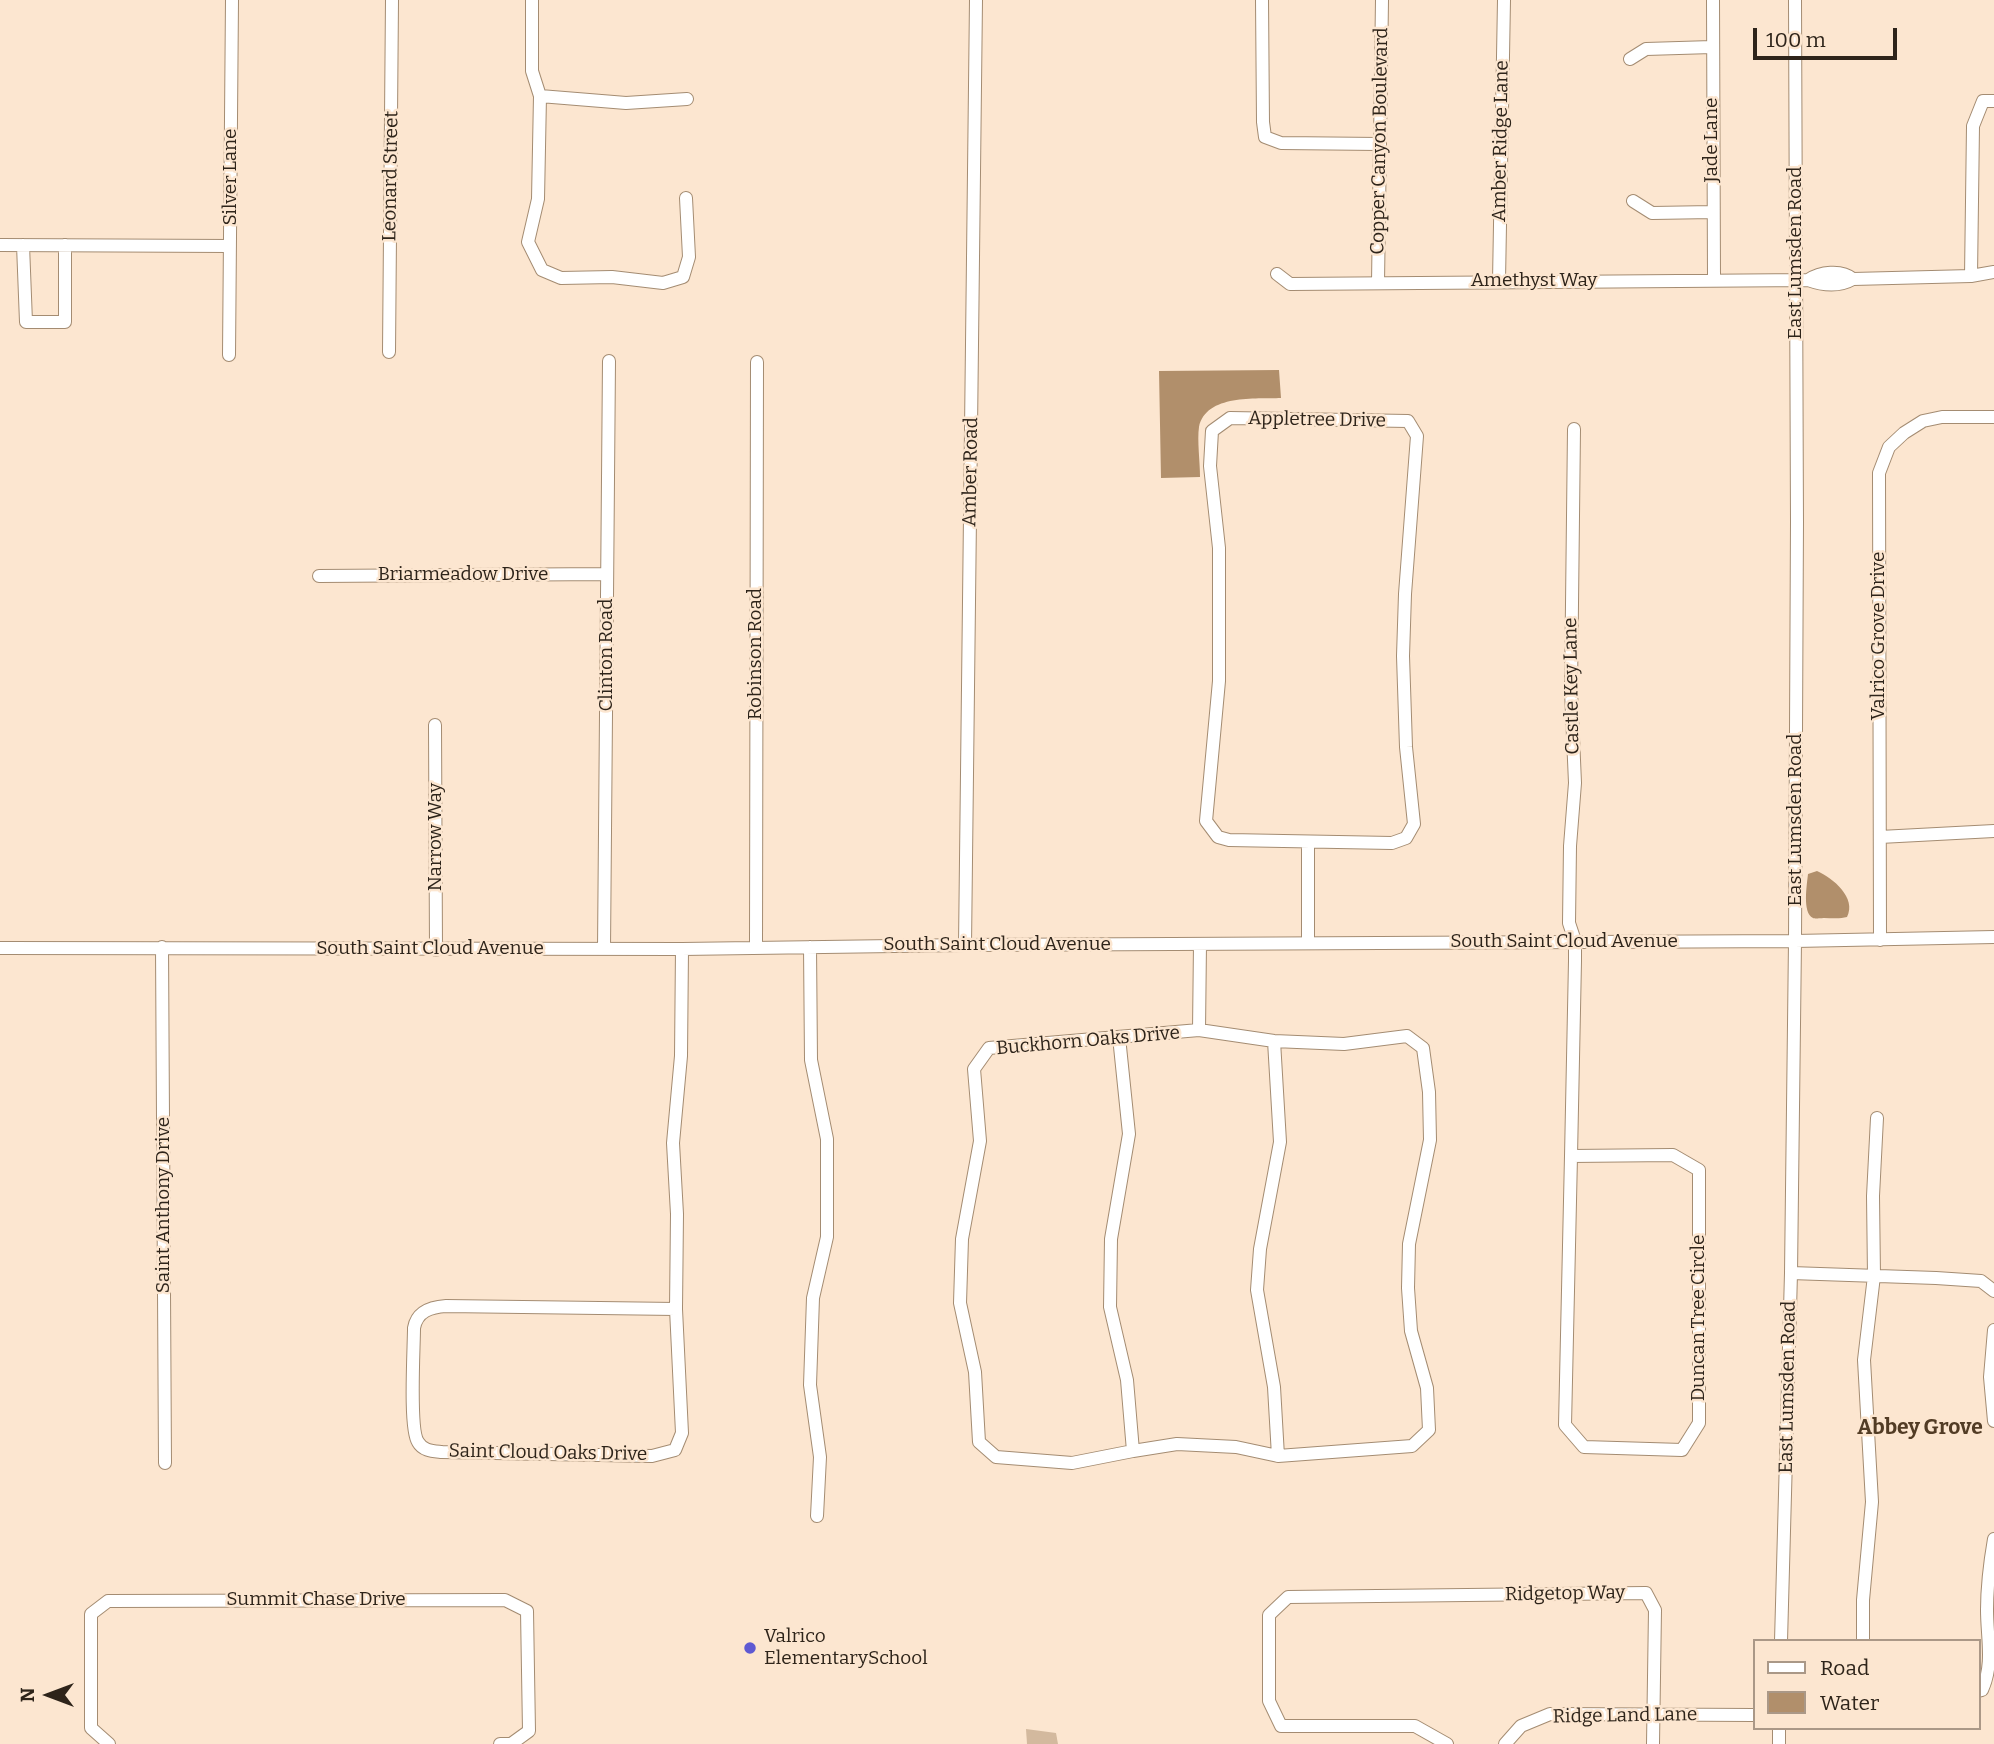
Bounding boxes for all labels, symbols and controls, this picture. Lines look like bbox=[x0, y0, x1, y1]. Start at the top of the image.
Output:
scale bar bbox=[1756, 14, 1899, 58]
street label: Copper Canyon Boulevard bbox=[1367, 27, 1393, 255]
text: 100 m bbox=[1766, 27, 1826, 53]
street label: Amber Ridge Lane bbox=[1488, 60, 1514, 222]
street label: Jade Lane bbox=[1701, 98, 1723, 182]
street label: Leonard Street bbox=[378, 110, 404, 242]
street label: Silver Lane bbox=[220, 129, 242, 225]
street label: East Lumsden Road bbox=[1785, 167, 1807, 339]
street label: Amethyst Way bbox=[1471, 270, 1597, 292]
street label: Appletree Drive bbox=[1248, 407, 1386, 433]
street label: Amber Road bbox=[959, 417, 983, 527]
street label: Valrico Grove Drive bbox=[1868, 552, 1890, 720]
street label: Briarmeadow Drive bbox=[378, 564, 548, 586]
street label: Robinson Road bbox=[745, 588, 767, 720]
street label: Clinton Road bbox=[596, 599, 618, 711]
street label: Castle Key Lane bbox=[1559, 617, 1585, 755]
street label: East Lumsden Road bbox=[1785, 734, 1807, 906]
street label: Narrow Way bbox=[425, 783, 447, 891]
street label: South Saint Cloud Avenue bbox=[1450, 931, 1678, 953]
street label: South Saint Cloud Avenue bbox=[883, 934, 1111, 956]
street label: South Saint Cloud Avenue bbox=[316, 938, 544, 960]
street label: Buckhorn Oaks Drive bbox=[995, 1022, 1181, 1060]
street label: Saint Anthony Drive bbox=[153, 1117, 175, 1293]
street label: Duncan Tree Circle bbox=[1688, 1235, 1710, 1401]
street label: East Lumsden Road bbox=[1775, 1300, 1801, 1474]
district label: Abbey Grove bbox=[1857, 1415, 1983, 1441]
street label: Saint Cloud Oaks Drive bbox=[448, 1440, 648, 1466]
street label: Ridgetop Way bbox=[1505, 1582, 1625, 1606]
street label: Summit Chase Drive bbox=[226, 1589, 406, 1611]
place label: Valrico ElementarySchool bbox=[764, 1626, 928, 1670]
legend bbox=[1752, 1639, 1980, 1730]
marker: Valrico ElementarySchool bbox=[742, 1640, 758, 1656]
text: Road bbox=[1820, 1655, 1869, 1681]
north arrow bbox=[14, 1660, 84, 1730]
text: N bbox=[16, 1688, 39, 1702]
text: Water bbox=[1820, 1690, 1879, 1716]
street label: Ridge Land Lane bbox=[1553, 1703, 1697, 1729]

